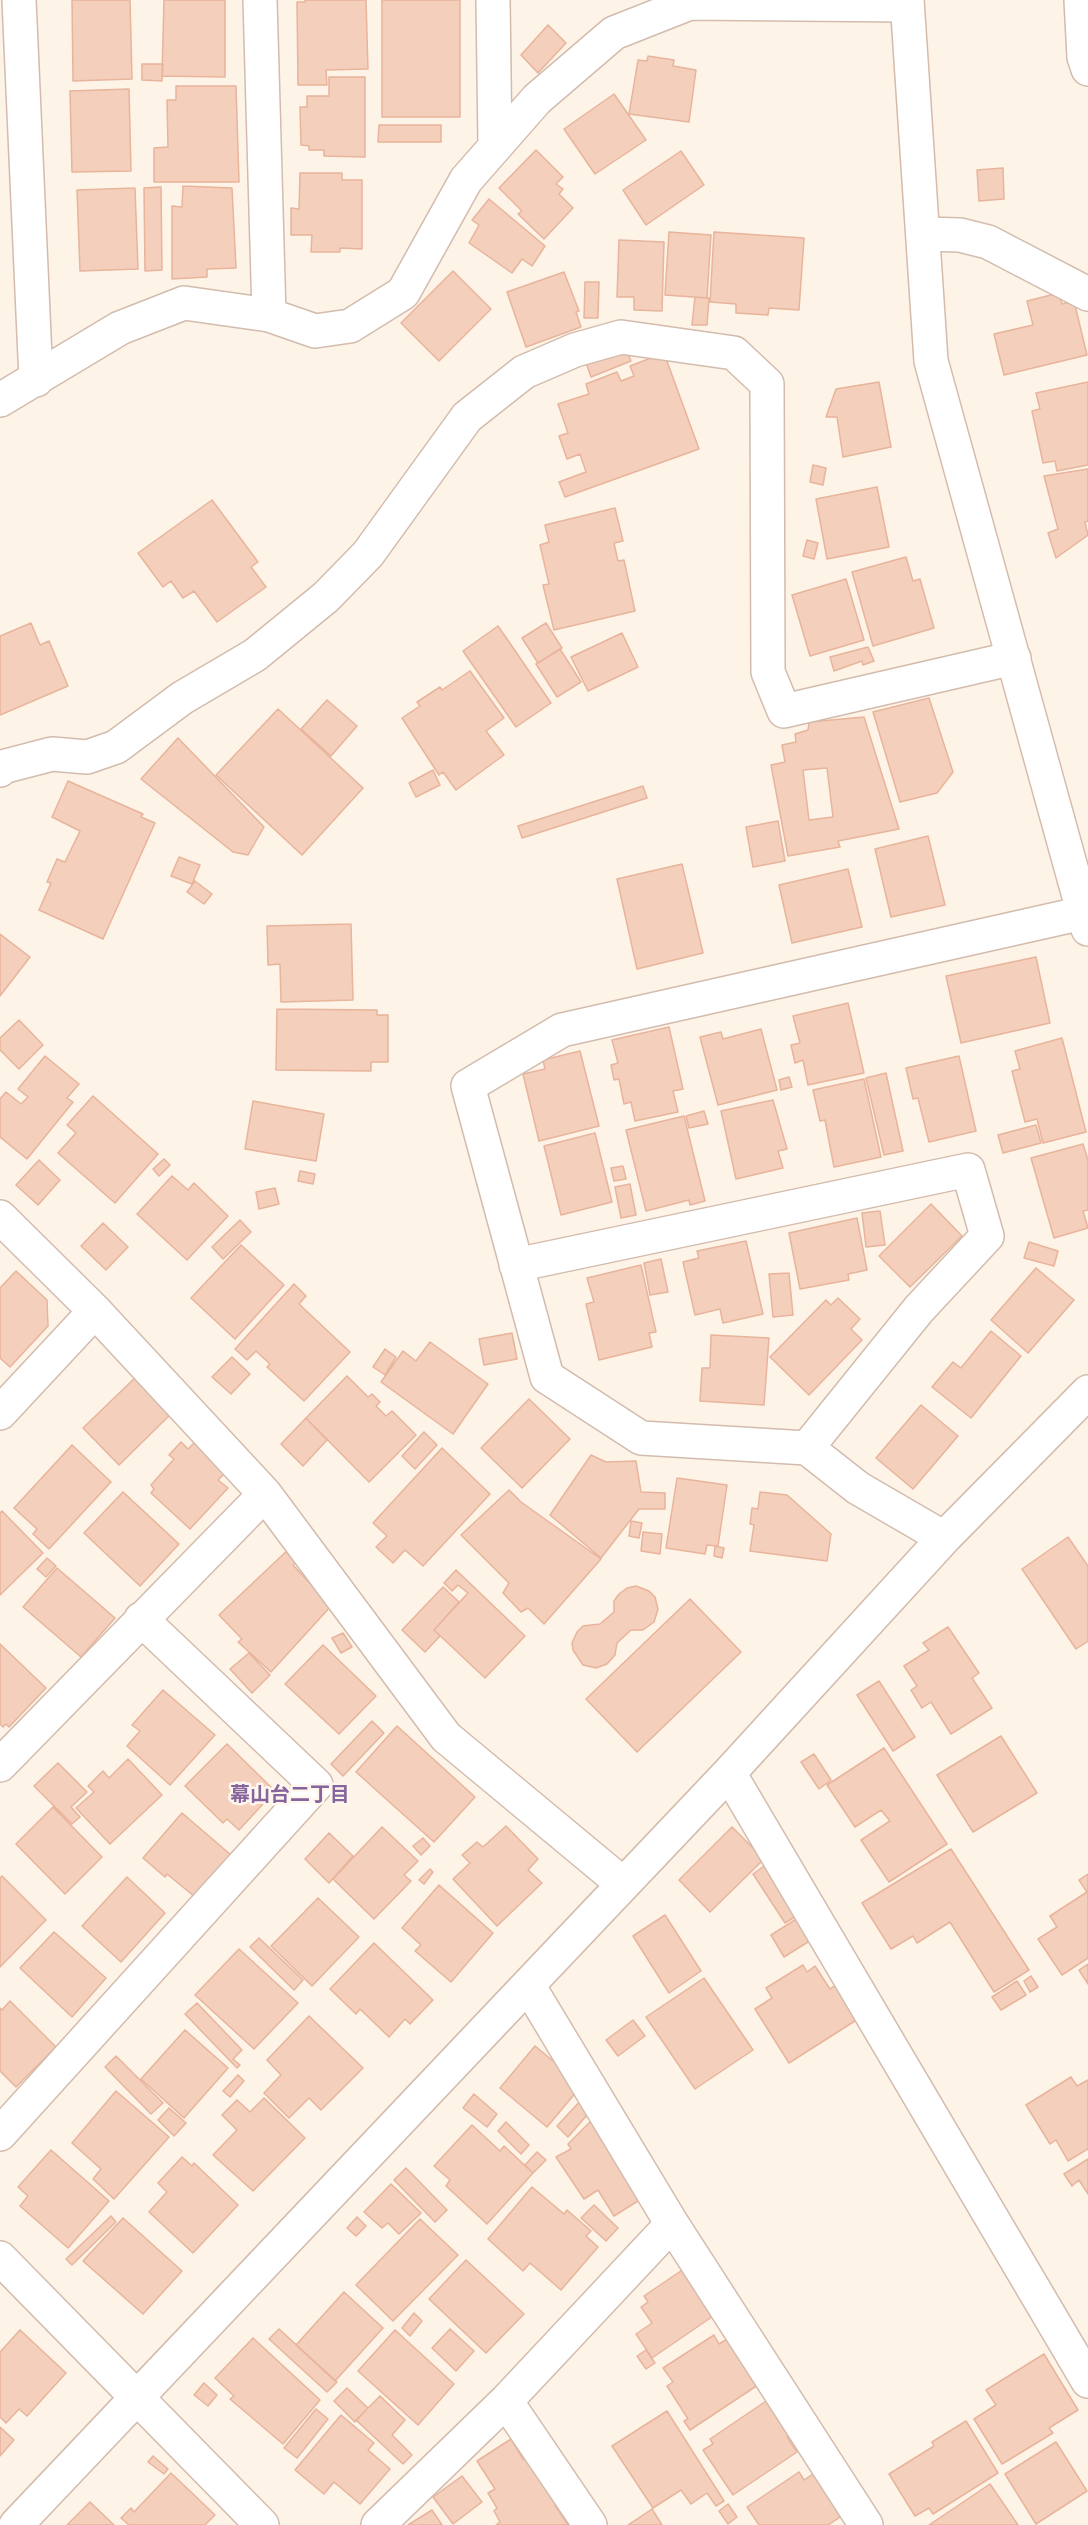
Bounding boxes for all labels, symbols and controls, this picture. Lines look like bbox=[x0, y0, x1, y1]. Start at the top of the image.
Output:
district label: 幕山台二丁目 bbox=[230, 1783, 350, 1807]

